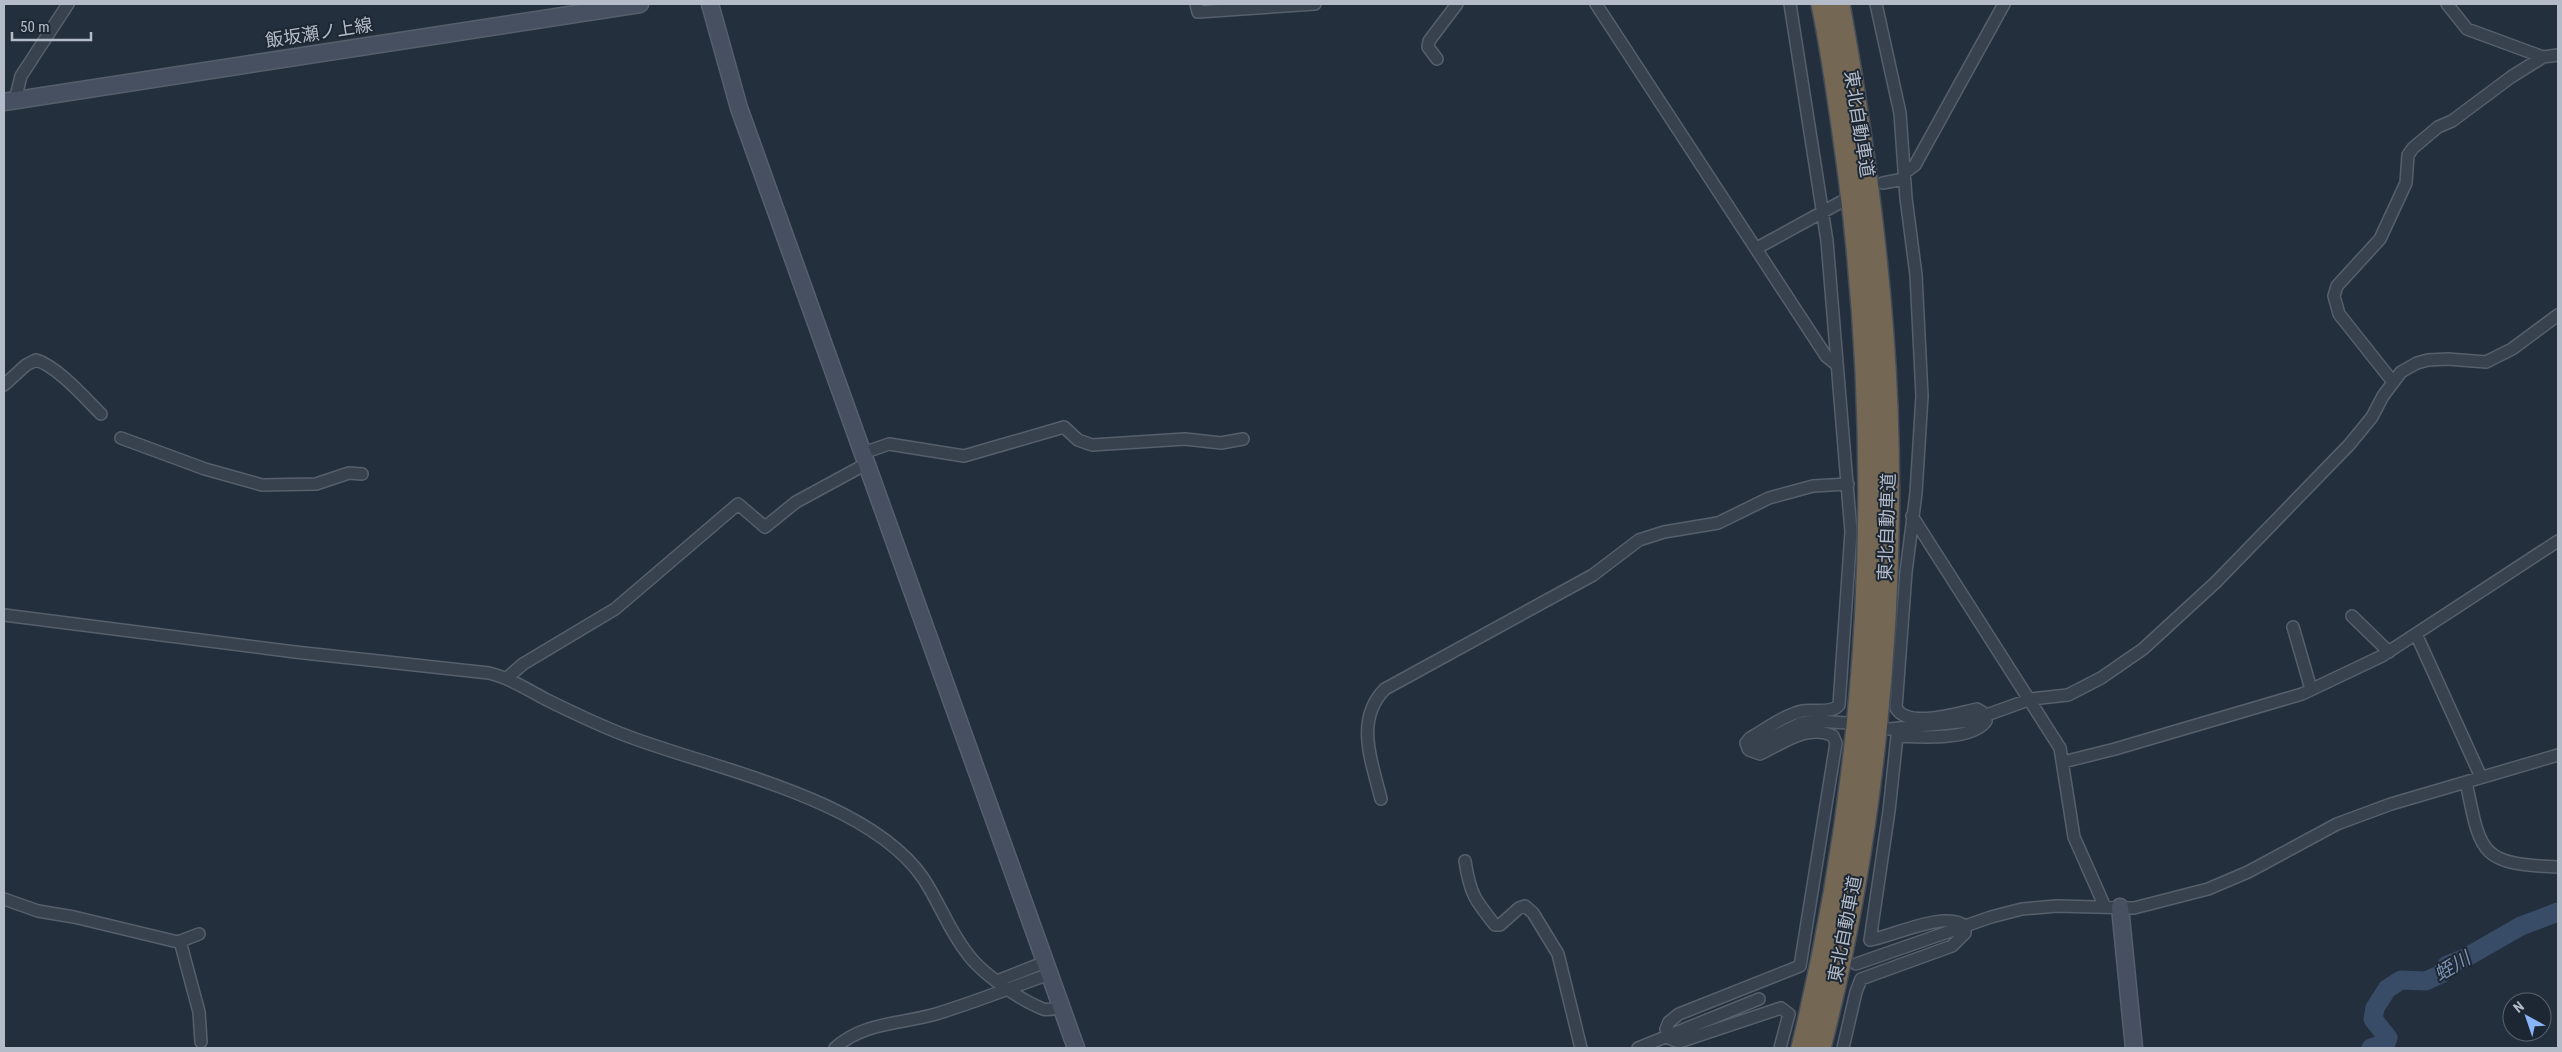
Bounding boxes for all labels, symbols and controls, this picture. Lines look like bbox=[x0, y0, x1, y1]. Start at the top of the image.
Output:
scale bar bbox=[12, 10, 91, 42]
street label: 飯坂瀬ノ上線 bbox=[264, 14, 374, 51]
text: 50 m bbox=[20, 18, 50, 36]
street label: 東北自動車道 bbox=[1841, 69, 1878, 179]
street label: 東北自動車道 bbox=[1874, 473, 1899, 581]
street label: 東北自動車道 bbox=[1824, 874, 1865, 984]
water label: 蛭川 bbox=[2430, 946, 2476, 986]
north arrow bbox=[2502, 992, 2552, 1042]
text: N bbox=[2510, 998, 2527, 1016]

